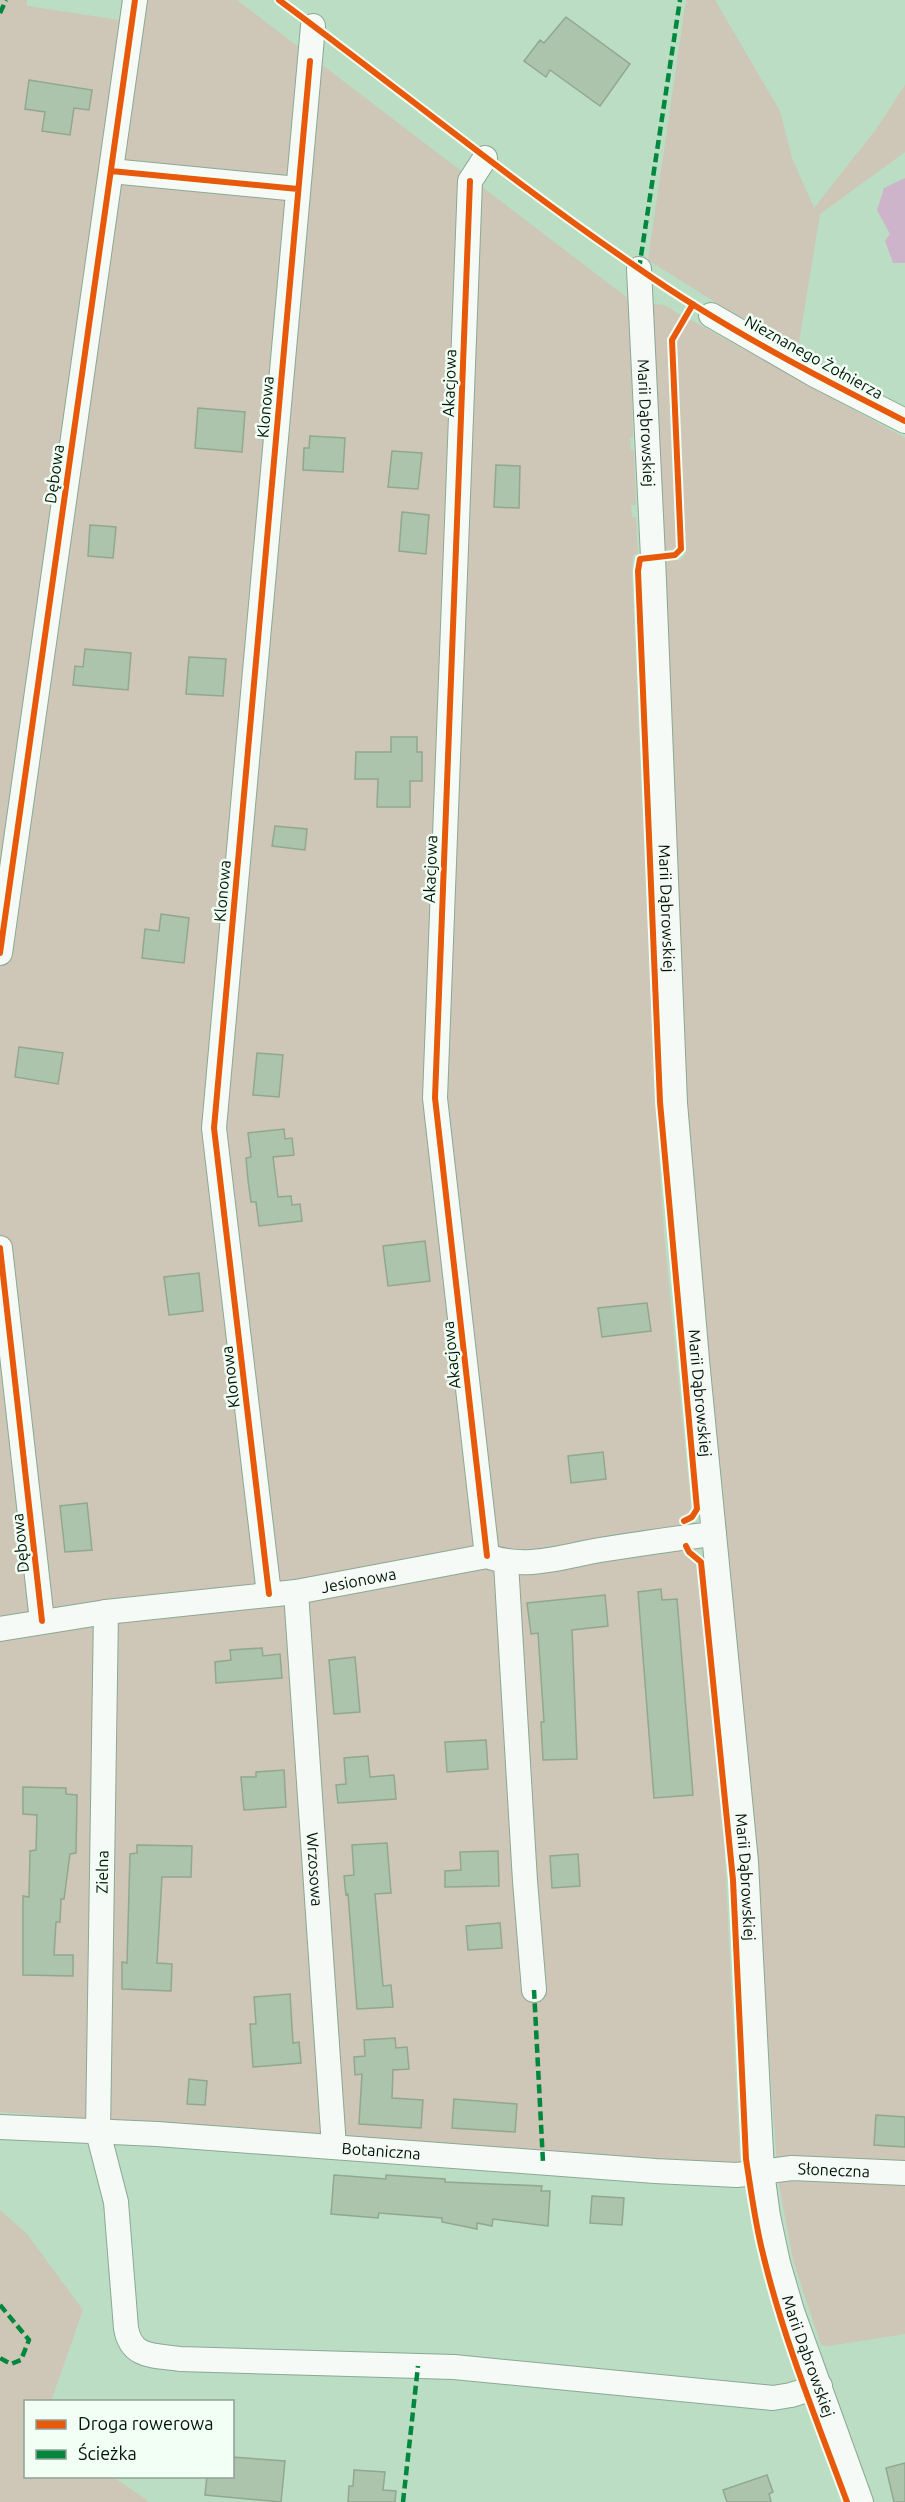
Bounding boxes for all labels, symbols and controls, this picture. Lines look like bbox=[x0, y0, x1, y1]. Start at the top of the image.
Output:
street label: Nieznanego Żołnierza bbox=[742, 312, 886, 402]
street label: Akacjowa bbox=[439, 349, 459, 417]
street label: Marii Dąbrowskiej bbox=[634, 358, 659, 487]
street label: Klonowa bbox=[253, 375, 277, 439]
street label: Dębowa bbox=[41, 443, 67, 505]
street label: Akacjowa bbox=[420, 835, 440, 903]
street label: Marii Dąbrowskiej bbox=[656, 844, 679, 973]
street label: Klonowa bbox=[210, 859, 234, 923]
street label: Akacjowa bbox=[438, 1320, 464, 1390]
street label: Marii Dąbrowskiej bbox=[685, 1329, 715, 1458]
street label: Klonowa bbox=[217, 1345, 243, 1409]
street label: Dębowa bbox=[8, 1512, 32, 1574]
street label: Jesionowa bbox=[319, 1564, 398, 1596]
street label: Marii Dąbrowskiej bbox=[732, 1812, 759, 1941]
street label: Wrzosowa bbox=[303, 1832, 327, 1907]
street label: Zielna bbox=[93, 1850, 111, 1894]
street label: Botaniczna bbox=[341, 2139, 421, 2163]
street label: Słoneczna bbox=[797, 2159, 870, 2180]
street label: Marii Dąbrowskiej bbox=[779, 2293, 839, 2419]
legend bbox=[24, 2400, 234, 2478]
text: Droga rowerowa bbox=[78, 2413, 214, 2433]
text: Ścieżka bbox=[78, 2442, 137, 2463]

